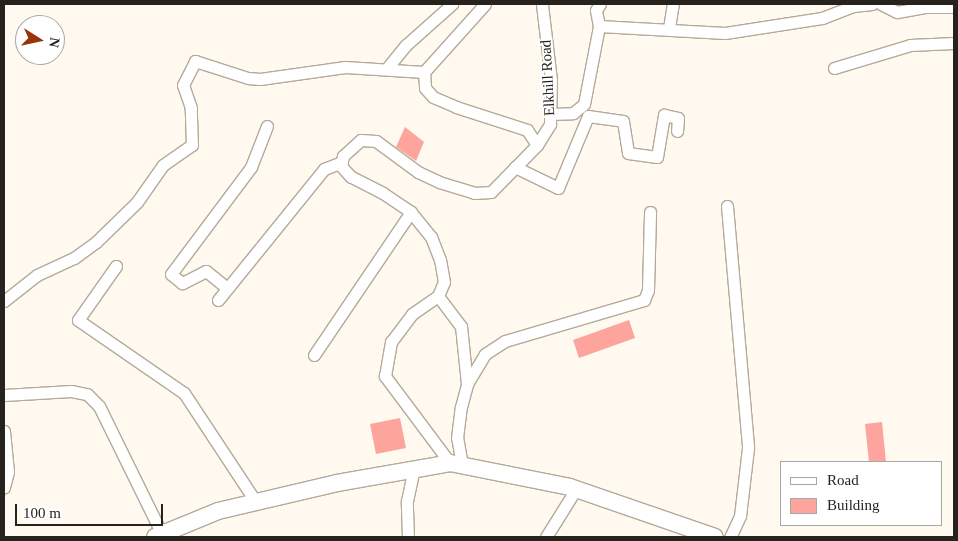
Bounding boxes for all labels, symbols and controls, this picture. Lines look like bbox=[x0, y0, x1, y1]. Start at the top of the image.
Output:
north arrow bbox=[15, 15, 65, 65]
text: N bbox=[46, 36, 63, 49]
street label: Elkhill Road bbox=[537, 39, 559, 117]
legend bbox=[780, 461, 943, 526]
text: Road bbox=[827, 472, 859, 488]
scale bar bbox=[18, 494, 165, 526]
text: Building bbox=[827, 497, 880, 513]
text: 100 m bbox=[23, 505, 61, 521]

